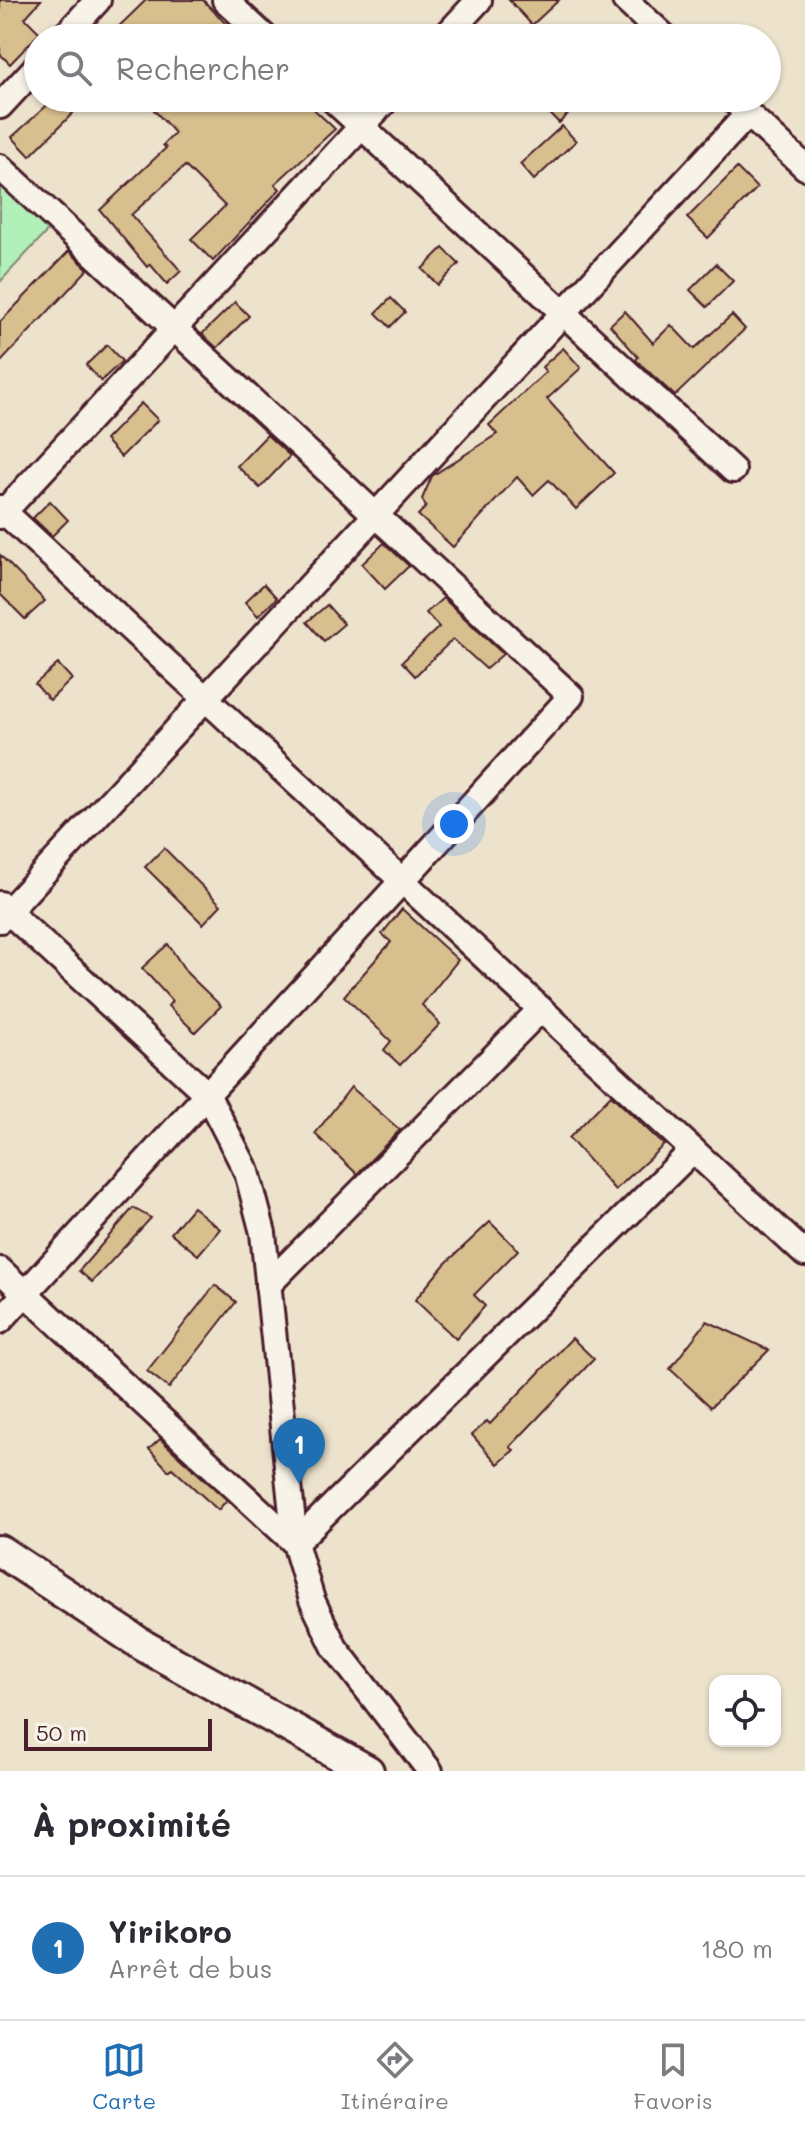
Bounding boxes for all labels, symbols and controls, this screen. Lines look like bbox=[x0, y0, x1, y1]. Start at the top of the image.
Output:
search box bbox=[24, 24, 781, 112]
icon: search bbox=[52, 46, 96, 90]
text: Rechercher bbox=[116, 48, 290, 88]
your location bbox=[434, 804, 474, 844]
pin: 1 bbox=[273, 1418, 325, 1484]
map controls bbox=[709, 1675, 781, 1747]
button: locate bbox=[709, 1675, 781, 1747]
scale bar bbox=[24, 1715, 212, 1751]
text: 50 m bbox=[36, 1718, 87, 1747]
text: À proximité bbox=[32, 1801, 231, 1846]
text: Yirikoro bbox=[108, 1911, 232, 1951]
text: 1 bbox=[52, 1931, 64, 1965]
text: 180 m bbox=[701, 1931, 773, 1965]
text: Arrêt de bus bbox=[108, 1951, 272, 1985]
tab: Carte bbox=[92, 2038, 156, 2115]
tab: Itinéraire bbox=[341, 2038, 449, 2115]
tab: Favoris bbox=[633, 2038, 713, 2115]

